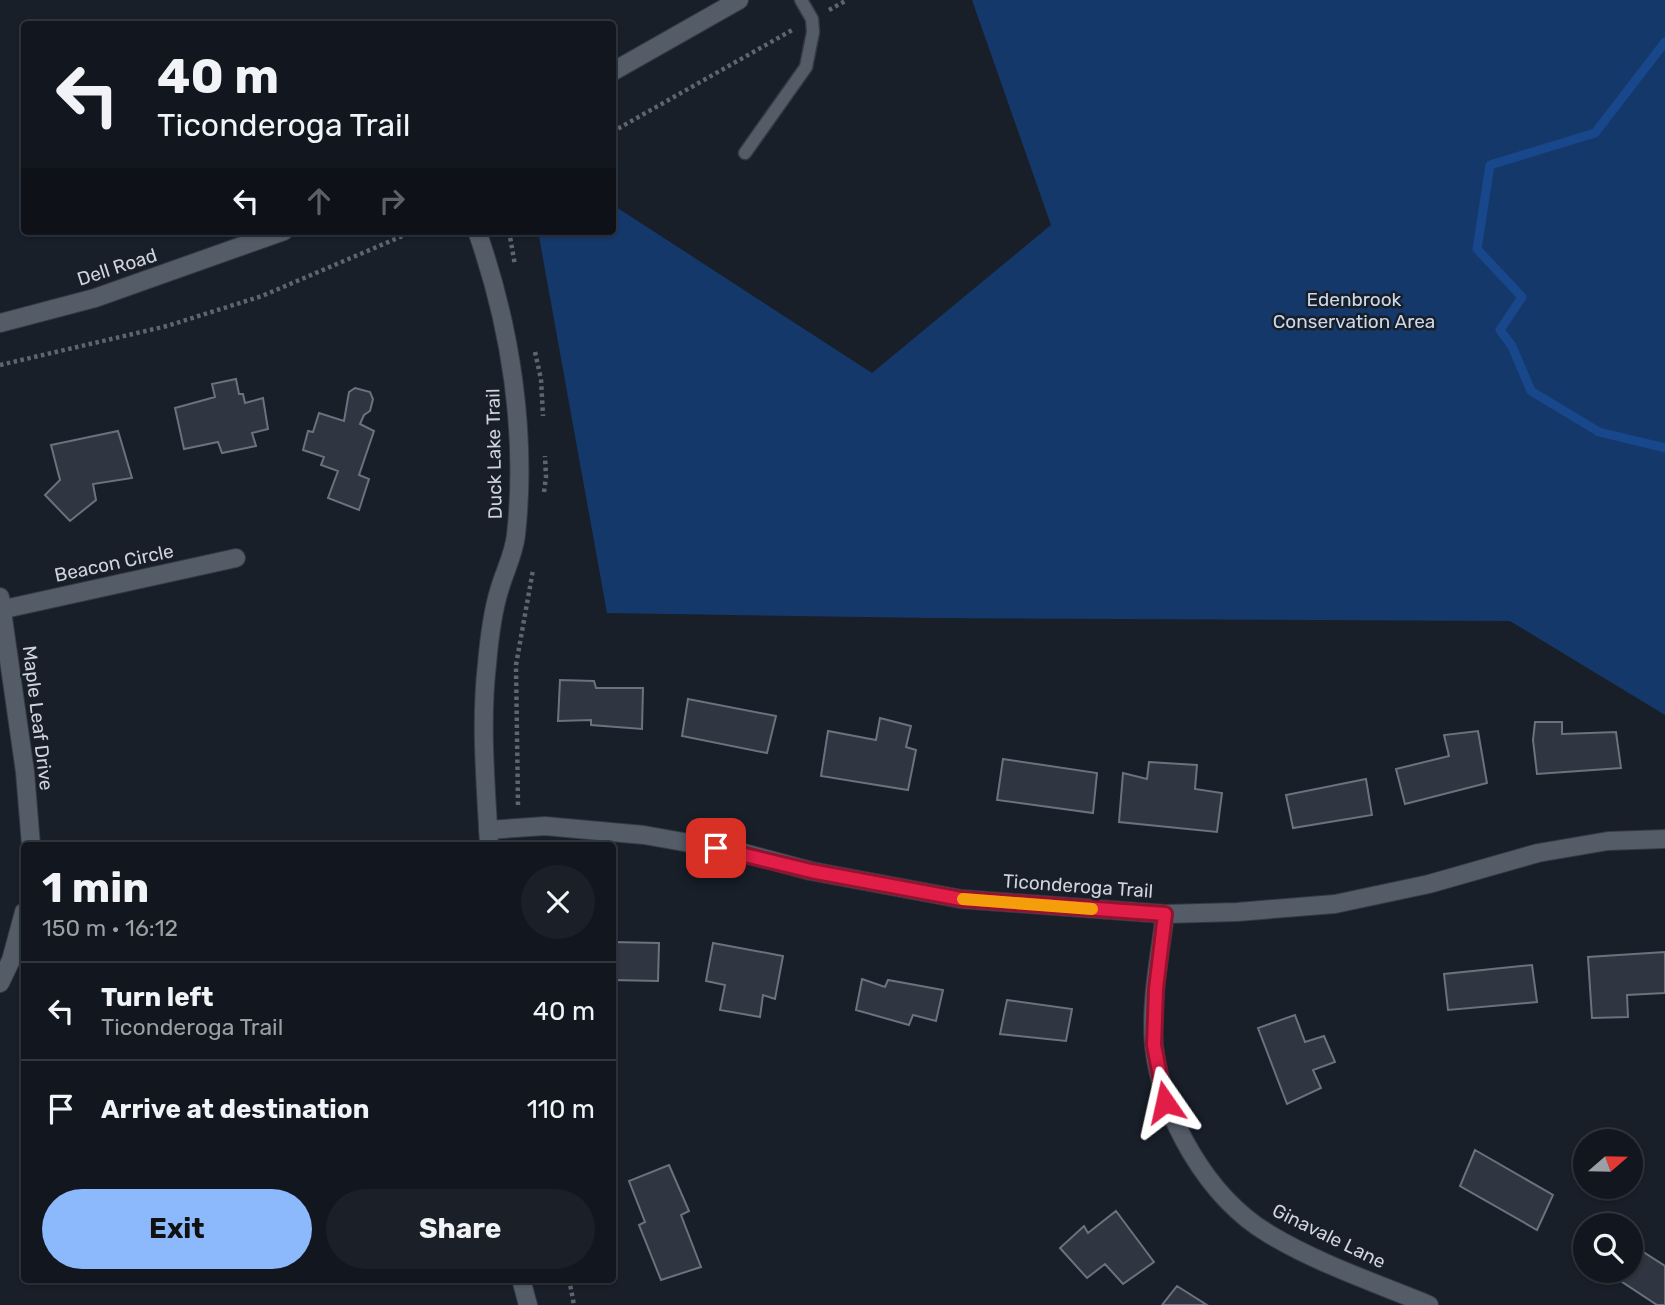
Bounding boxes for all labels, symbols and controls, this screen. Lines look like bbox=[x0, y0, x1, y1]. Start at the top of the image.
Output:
text: 40 m bbox=[157, 47, 279, 105]
icon: left bbox=[42, 49, 133, 140]
text: Ticonderoga Trail bbox=[157, 106, 411, 144]
icon: left bbox=[227, 182, 265, 220]
icon: ahead bbox=[300, 182, 338, 220]
icon: right bbox=[373, 182, 411, 220]
street label: Dell Road bbox=[74, 243, 160, 291]
park label: Edenbrook Conservation Area bbox=[1273, 288, 1435, 333]
street label: Duck Lake Trail bbox=[481, 388, 507, 520]
street label: Beacon Circle bbox=[52, 539, 176, 587]
street label: Maple Leaf Drive bbox=[18, 644, 58, 792]
pin bbox=[686, 818, 746, 878]
icon: arrive bbox=[697, 829, 735, 867]
text: 1 min bbox=[42, 863, 149, 913]
button: close bbox=[521, 865, 595, 939]
street label: Ticonderoga Trail bbox=[1002, 869, 1154, 903]
text: 150 m · 16:12 bbox=[42, 914, 178, 942]
text: Turn left bbox=[101, 982, 213, 1013]
icon: left bbox=[42, 992, 80, 1030]
text: 40 m bbox=[533, 996, 595, 1027]
text: Ticonderoga Trail bbox=[101, 1013, 283, 1041]
position arrow bbox=[1128, 1065, 1202, 1139]
icon: arrive bbox=[42, 1090, 80, 1128]
text: Arrive at destination bbox=[101, 1094, 369, 1125]
text: 110 m bbox=[527, 1094, 595, 1125]
north arrow bbox=[1573, 1129, 1643, 1199]
map controls bbox=[1573, 1129, 1643, 1283]
button: Exit bbox=[42, 1189, 312, 1269]
button: Share bbox=[326, 1189, 595, 1269]
street label: Ginavale Lane bbox=[1269, 1199, 1389, 1273]
button: search bbox=[1573, 1213, 1643, 1283]

